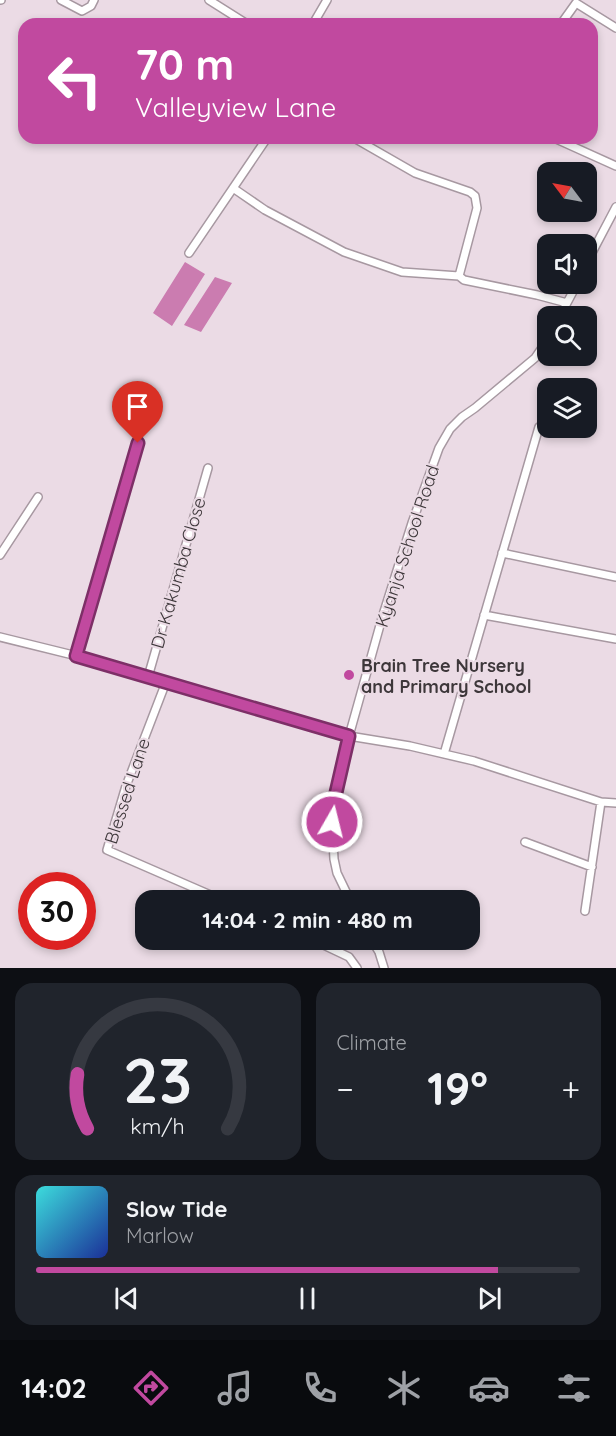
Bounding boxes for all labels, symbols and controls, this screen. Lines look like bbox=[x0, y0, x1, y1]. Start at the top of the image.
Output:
text: 70 m bbox=[135, 38, 234, 91]
icon: left bbox=[36, 42, 114, 120]
text: Valleyview Lane bbox=[135, 90, 336, 124]
north arrow bbox=[537, 162, 597, 222]
map controls bbox=[537, 162, 597, 438]
button: sound bbox=[537, 234, 597, 294]
button: search bbox=[537, 306, 597, 366]
button: layers bbox=[537, 378, 597, 438]
pin bbox=[112, 381, 163, 443]
icon: arrive bbox=[121, 390, 154, 423]
street label: Kyanja School Road bbox=[370, 462, 444, 630]
street label: Dr Kakumba Close bbox=[145, 495, 211, 651]
place label: Brain Tree Nursery and Primary School bbox=[361, 654, 532, 698]
marker: Brain Tree Nursery and Primary School bbox=[342, 668, 356, 682]
street label: Blessed Lane bbox=[99, 735, 155, 847]
position arrow bbox=[300, 790, 364, 854]
speed limit sign: 30 bbox=[18, 872, 96, 950]
text: 14:04 · 2 min · 480 m bbox=[202, 906, 413, 934]
text: Climate bbox=[337, 1030, 407, 1055]
text: 23 bbox=[123, 1041, 192, 1119]
text: 19° bbox=[427, 1060, 488, 1116]
text: − bbox=[337, 1068, 354, 1109]
text: + bbox=[561, 1068, 580, 1109]
text: km/h bbox=[131, 1113, 185, 1139]
text: Slow Tide bbox=[126, 1195, 227, 1223]
text: Marlow bbox=[126, 1223, 194, 1248]
icon: previous bbox=[110, 1282, 143, 1315]
icon: pause bbox=[291, 1282, 324, 1315]
icon: next bbox=[473, 1282, 506, 1315]
icon: directions bbox=[130, 1367, 172, 1409]
icon: music bbox=[214, 1367, 256, 1409]
icon: phone bbox=[299, 1367, 341, 1409]
icon: climate bbox=[383, 1367, 425, 1409]
icon: car bbox=[468, 1367, 510, 1409]
icon: filters bbox=[553, 1367, 595, 1409]
text: 14:02 bbox=[21, 1371, 87, 1405]

